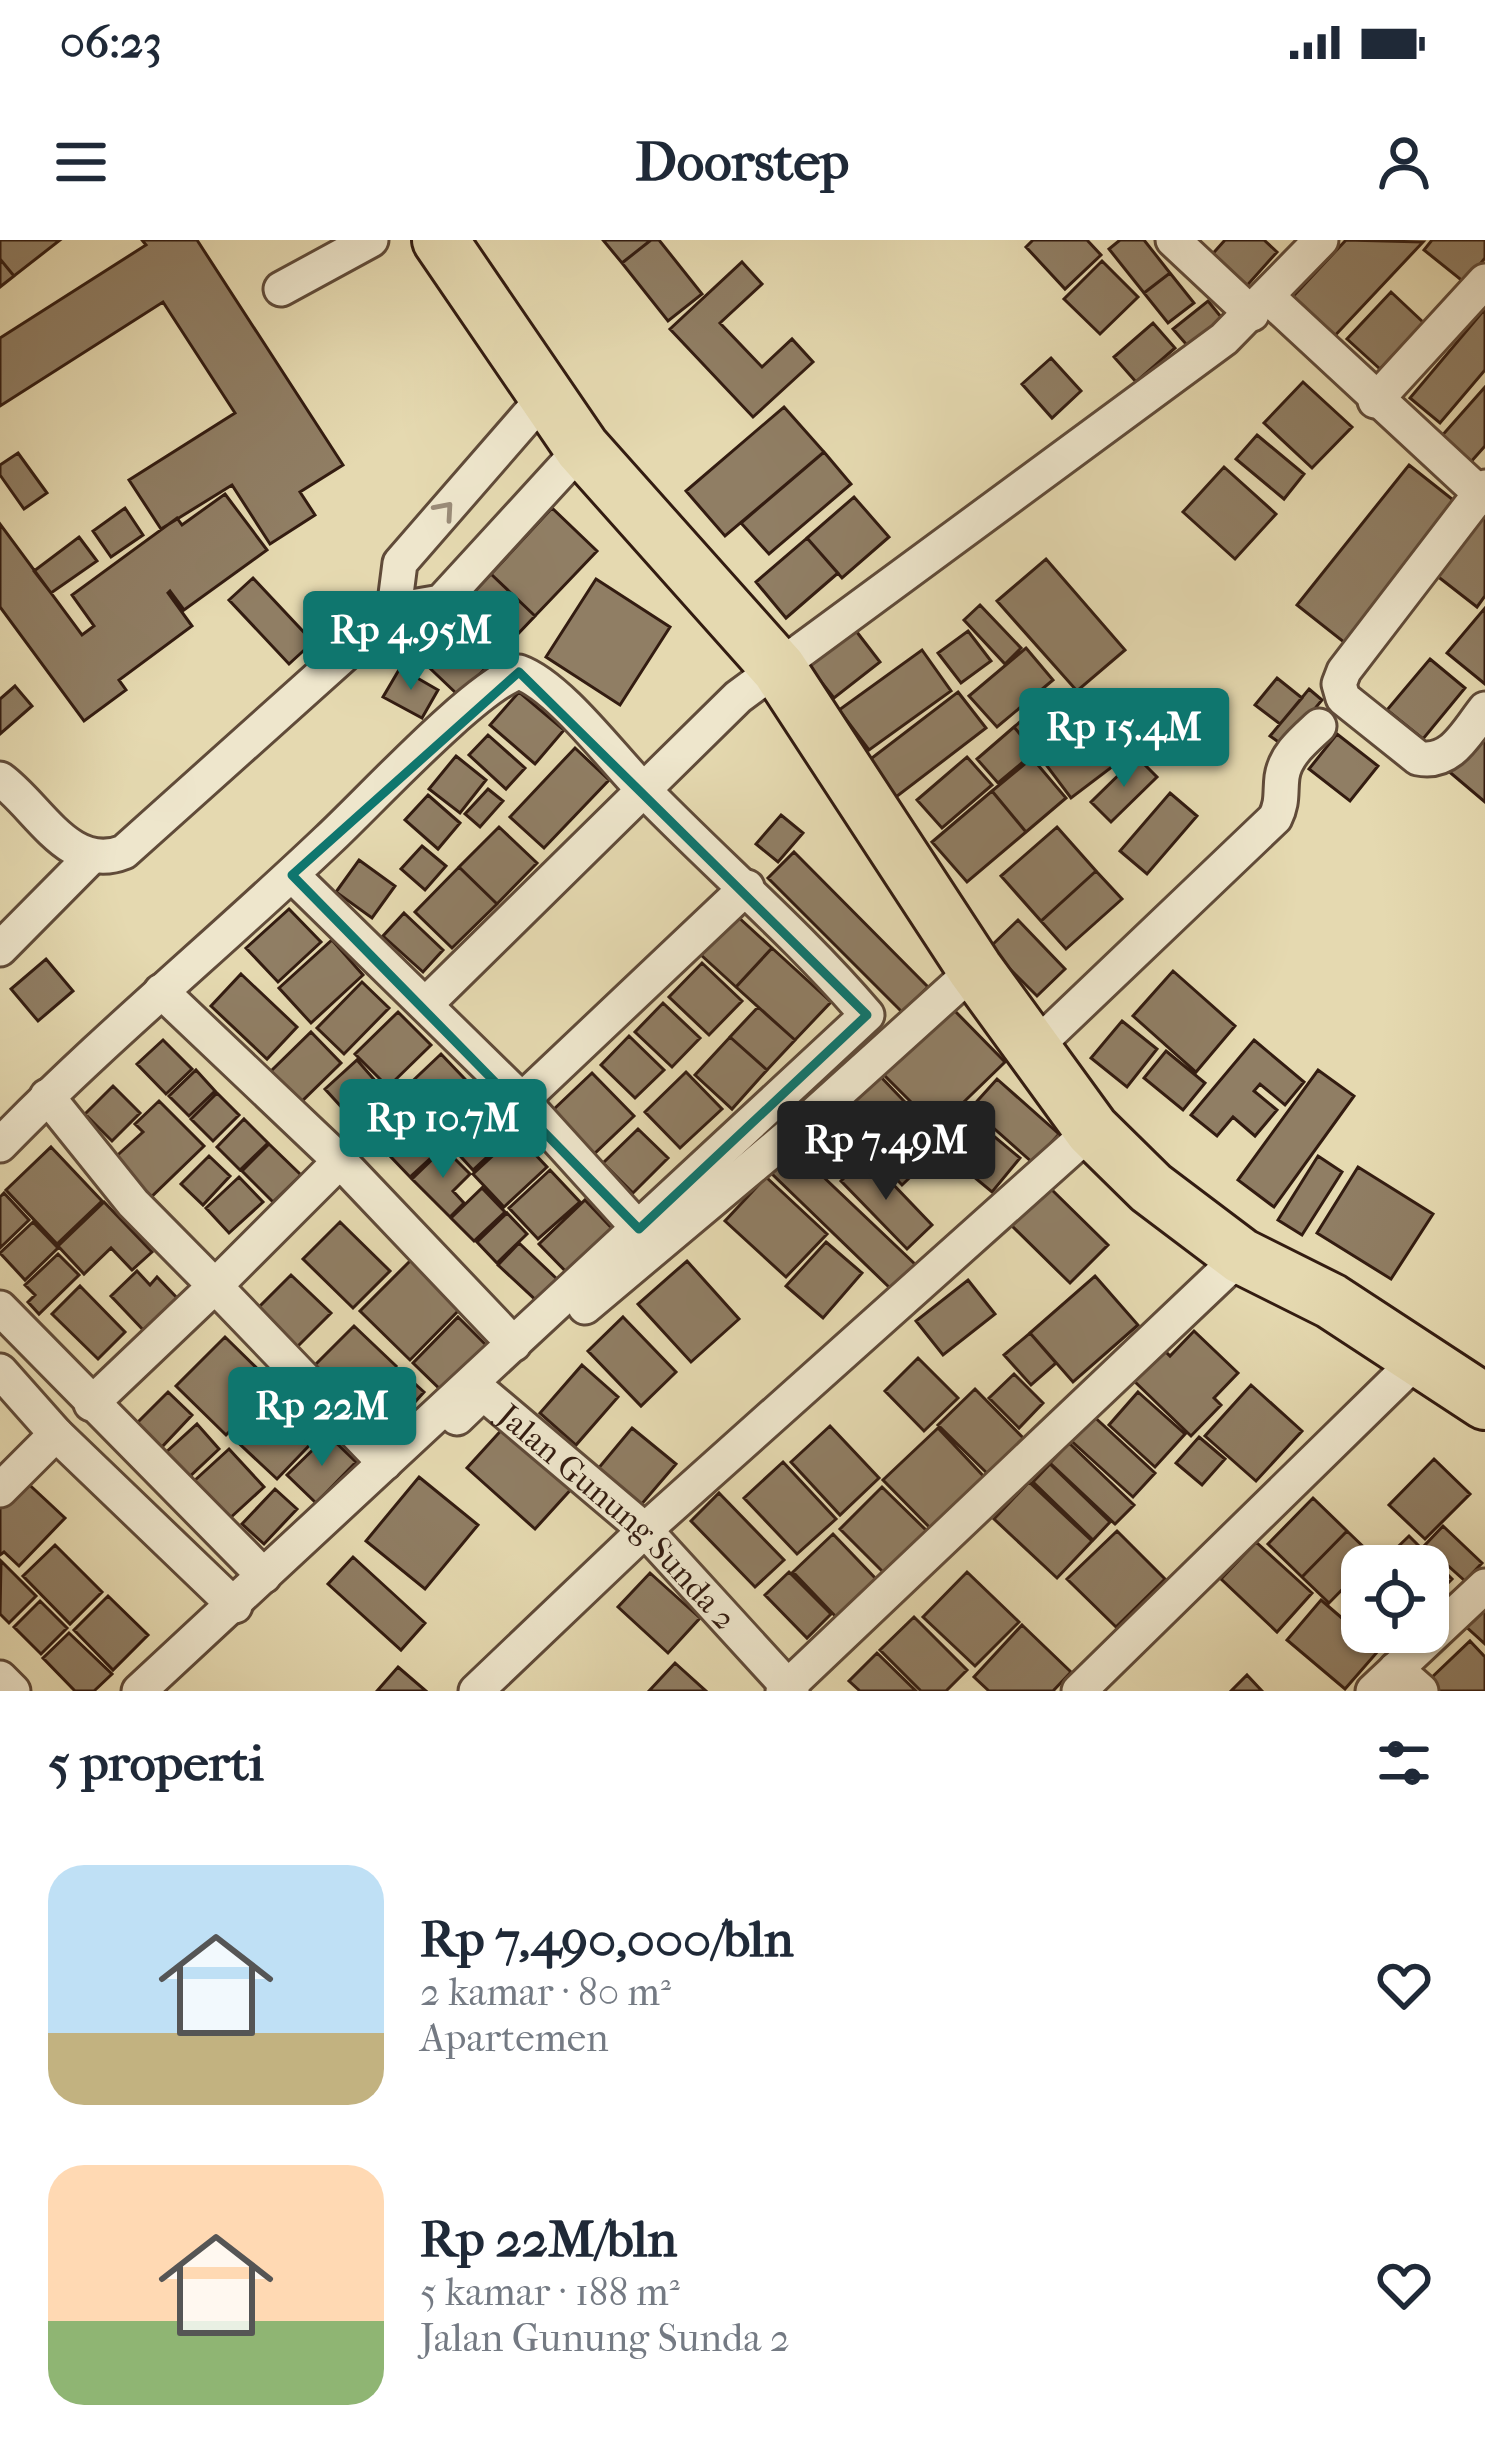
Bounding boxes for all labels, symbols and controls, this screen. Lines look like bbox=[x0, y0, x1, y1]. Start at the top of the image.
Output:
text: 06:23 bbox=[60, 16, 162, 69]
icon: menu bbox=[48, 129, 114, 195]
icon: person bbox=[1371, 129, 1437, 195]
text: Doorstep bbox=[636, 131, 849, 194]
one-way arrow bbox=[431, 502, 453, 524]
pin: Rp 4.95M bbox=[287, 591, 535, 693]
text: Rp 4.95M bbox=[330, 607, 492, 653]
pin: Rp 15.4M bbox=[1000, 688, 1248, 790]
text: Rp 15.4M bbox=[1046, 704, 1202, 750]
pin: Rp 10.7M bbox=[319, 1079, 567, 1181]
text: Rp 10.7M bbox=[367, 1095, 519, 1141]
pin: Rp 7.49M bbox=[762, 1101, 1010, 1203]
text: Rp 7.49M bbox=[804, 1117, 968, 1163]
pin: Rp 22M bbox=[224, 1367, 420, 1469]
text: Rp 22M bbox=[255, 1383, 389, 1429]
street label: Jalan Gunung Sunda 2 bbox=[487, 1394, 744, 1638]
map controls bbox=[1341, 1545, 1449, 1653]
button: locate bbox=[1341, 1545, 1449, 1653]
icon: filters bbox=[1371, 1730, 1437, 1796]
text: 5 properti bbox=[48, 1733, 264, 1793]
text: Rp 7,490,000/bln bbox=[420, 1909, 794, 1969]
icon: home bbox=[144, 1913, 288, 2057]
icon: heart bbox=[1371, 1952, 1437, 2018]
text: 2 kamar · 80 m² bbox=[420, 1969, 671, 2015]
text: Apartemen bbox=[420, 2015, 609, 2061]
text: Rp 22M/bln bbox=[420, 2209, 677, 2269]
icon: home bbox=[144, 2213, 288, 2357]
icon: heart bbox=[1371, 2252, 1437, 2318]
text: 5 kamar · 188 m² bbox=[420, 2269, 680, 2315]
text: Jalan Gunung Sunda 2 bbox=[420, 2315, 790, 2361]

